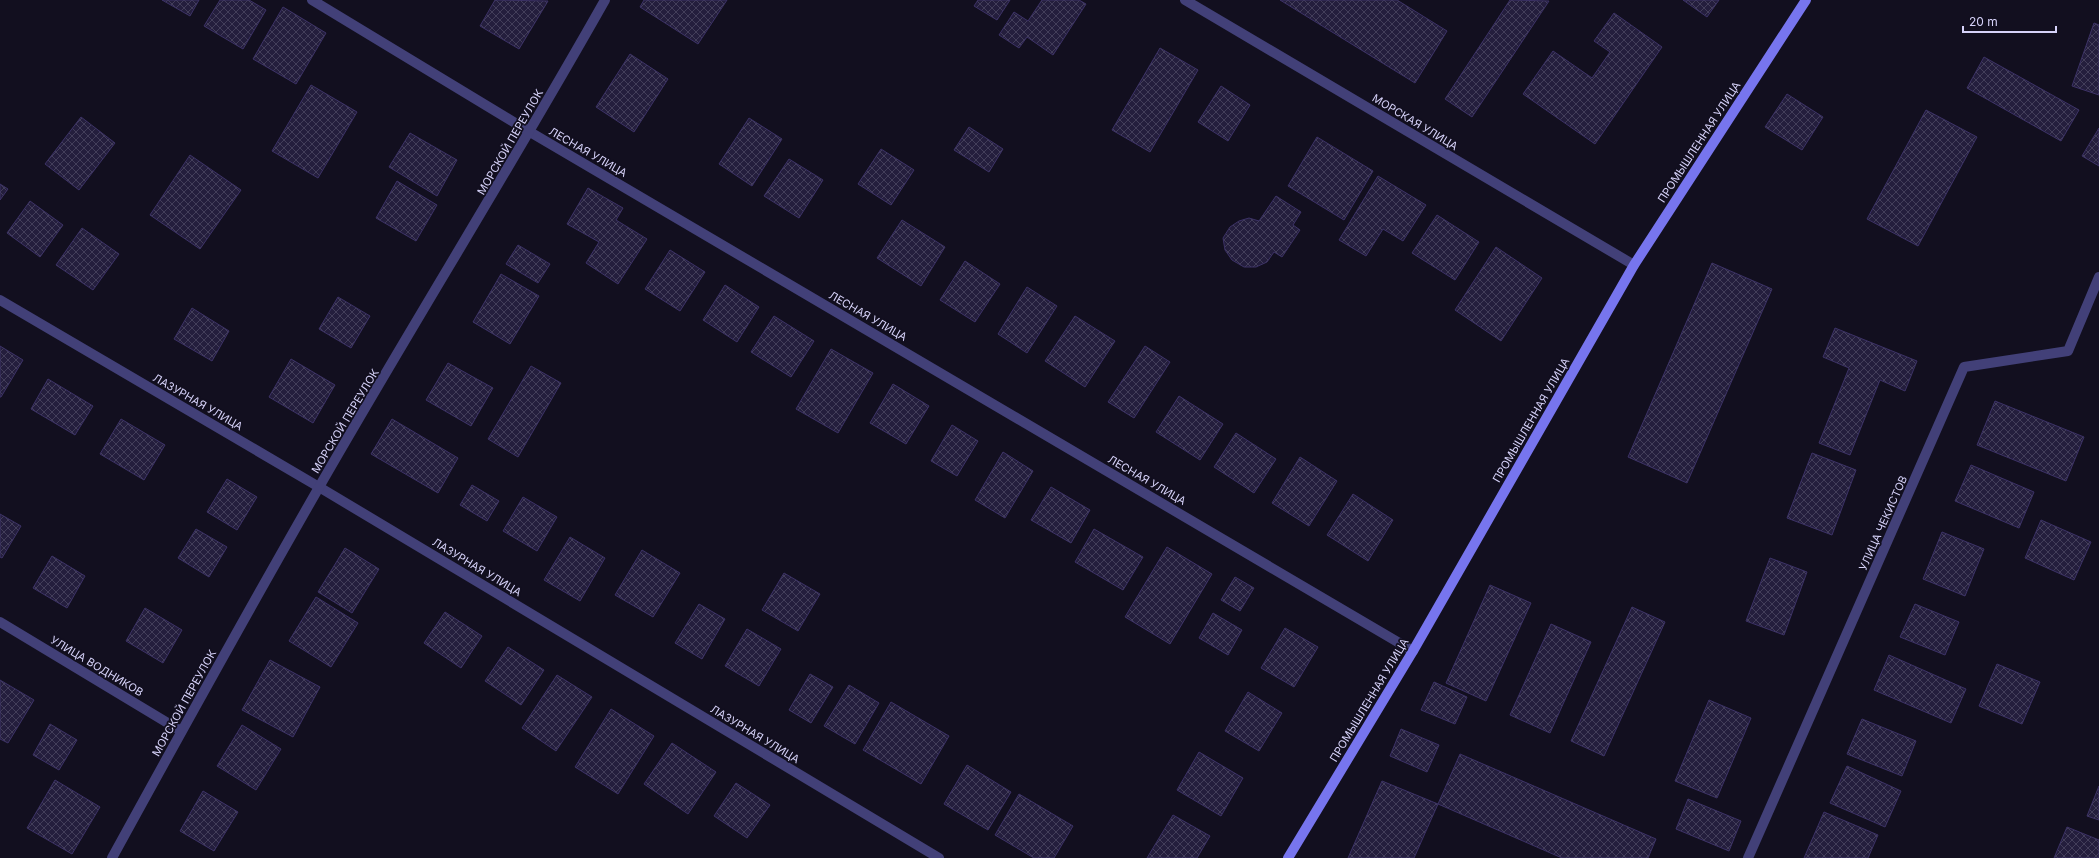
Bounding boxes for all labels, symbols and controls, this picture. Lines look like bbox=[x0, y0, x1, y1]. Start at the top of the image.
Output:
scale bar bbox=[1963, 8, 2056, 34]
text: 20 m bbox=[1969, 14, 1998, 29]
street label: ПРОМЫШЛЕННАЯ УЛИЦА bbox=[1655, 78, 1744, 205]
street label: МОРСКОЙ ПЕРЕУЛОК bbox=[474, 86, 546, 197]
street label: МОРСКАЯ УЛИЦА bbox=[1370, 91, 1461, 153]
street label: ЛЕСНАЯ УЛИЦА bbox=[546, 124, 630, 180]
street label: ЛЕСНАЯ УЛИЦА bbox=[826, 288, 910, 344]
street label: ПРОМЫШЛЕННАЯ УЛИЦА bbox=[1490, 355, 1573, 485]
street label: МОРСКОЙ ПЕРЕУЛОК bbox=[308, 366, 382, 476]
street label: ЛАЗУРНАЯ УЛИЦА bbox=[151, 371, 246, 434]
street label: ЛЕСНАЯ УЛИЦА bbox=[1105, 452, 1189, 508]
street label: УЛИЦА ЧЕКИСТОВ bbox=[1856, 473, 1910, 573]
street label: ЛАЗУРНАЯ УЛИЦА bbox=[430, 535, 524, 599]
street label: УЛИЦА ВОДНИКОВ bbox=[48, 633, 146, 699]
street label: ПРОМЫШЛЕННАЯ УЛИЦА bbox=[1327, 635, 1412, 764]
street label: МОРСКОЙ ПЕРЕУЛОК bbox=[149, 647, 219, 759]
street label: ЛАЗУРНАЯ УЛИЦА bbox=[708, 702, 802, 766]

